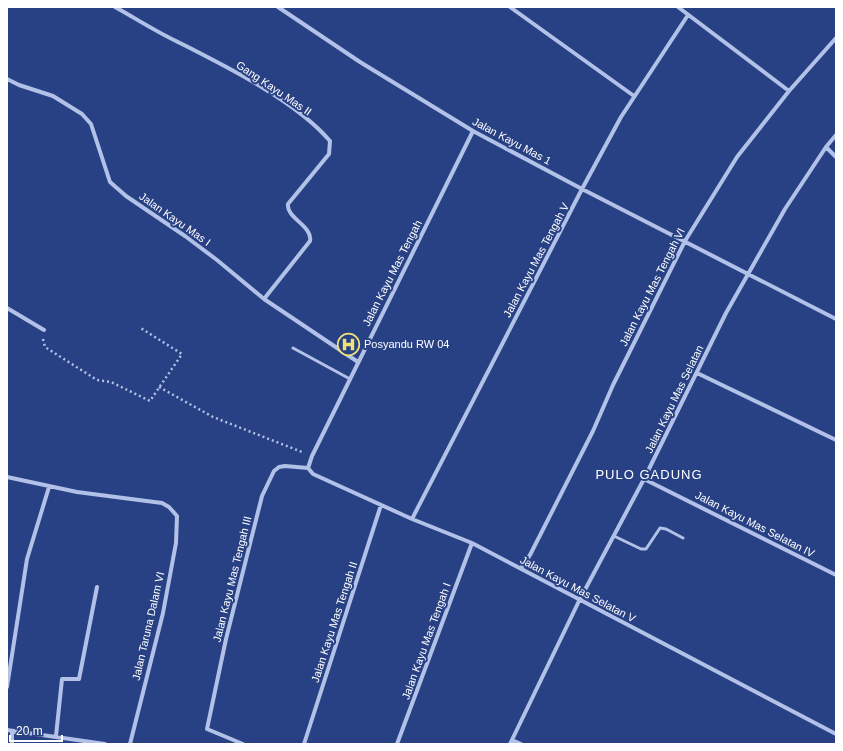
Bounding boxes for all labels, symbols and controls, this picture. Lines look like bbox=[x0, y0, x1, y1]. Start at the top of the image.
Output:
street label: Gang Kayu Mas II bbox=[234, 58, 314, 118]
street label: Jalan Kayu Mas 1 bbox=[471, 115, 553, 167]
street label: Jalan Kayu Mas I bbox=[137, 190, 213, 248]
street label: Jalan Kayu Mas Tengah V bbox=[501, 200, 572, 319]
street label: Jalan Kayu Mas Tengah bbox=[360, 218, 424, 328]
street label: Jalan Kayu Mas Tengah VI bbox=[617, 226, 687, 348]
hospital icon: Posyandu RW 04 bbox=[336, 331, 362, 357]
place label: Posyandu RW 04 bbox=[364, 338, 449, 350]
street label: Jalan Kayu Mas Selatan bbox=[643, 343, 705, 455]
district label: PULO GADUNG bbox=[595, 467, 703, 482]
street label: Jalan Kayu Mas Selatan IV bbox=[693, 489, 817, 560]
street label: Jalan Kayu Mas Tengah III bbox=[211, 515, 253, 643]
street label: Jalan Kayu Mas Selatan V bbox=[518, 553, 638, 625]
street label: Jalan Kayu Mas Tengah II bbox=[309, 560, 359, 684]
street label: Jalan Taruna Dalam VI bbox=[130, 571, 166, 681]
street label: Jalan Kayu Mas Tengah I bbox=[399, 581, 453, 701]
scale bar bbox=[10, 717, 62, 743]
text: 20 m bbox=[16, 724, 43, 738]

